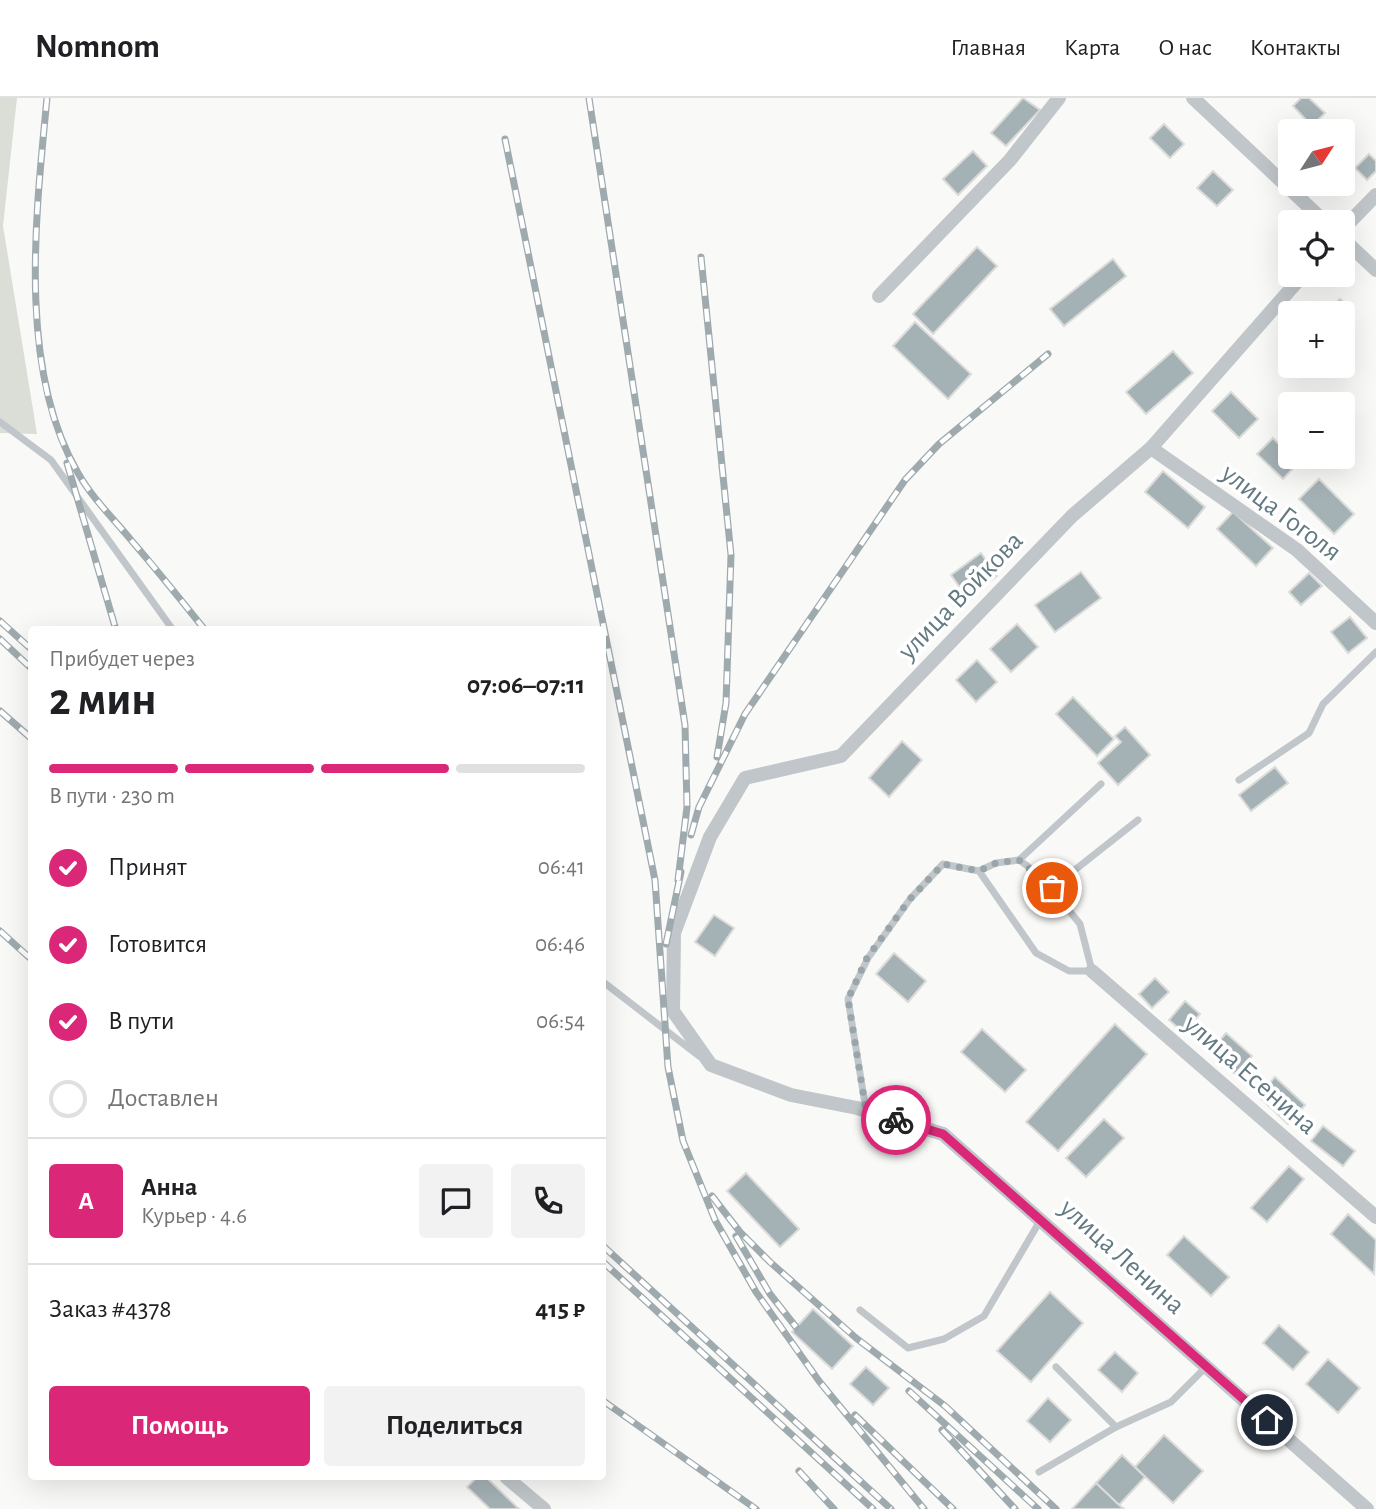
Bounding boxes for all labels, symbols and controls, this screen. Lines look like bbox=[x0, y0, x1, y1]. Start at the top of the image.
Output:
text: Nomnom bbox=[35, 31, 160, 64]
text: Главная bbox=[951, 36, 1026, 60]
text: Карта bbox=[1064, 36, 1120, 60]
text: О нас bbox=[1158, 36, 1212, 60]
text: Контакты bbox=[1250, 36, 1341, 60]
north arrow bbox=[1278, 119, 1354, 196]
map controls bbox=[1278, 119, 1355, 469]
button: locate bbox=[1278, 210, 1355, 287]
button: + bbox=[1278, 301, 1355, 378]
button: − bbox=[1278, 392, 1355, 469]
street label: улица Гоголя bbox=[1215, 458, 1346, 567]
street label: улица Войкова bbox=[893, 526, 1029, 666]
text: Прибудет через bbox=[49, 648, 195, 671]
text: 07:06–07:11 bbox=[467, 672, 585, 698]
text: 2 мин bbox=[49, 677, 157, 723]
text: В пути · 230 m bbox=[49, 785, 175, 808]
icon: check bbox=[49, 849, 87, 887]
text: Принят bbox=[108, 854, 187, 880]
text: 06:41 bbox=[538, 856, 585, 879]
pin bbox=[1022, 858, 1082, 918]
icon: bag bbox=[1033, 869, 1071, 907]
icon: check bbox=[49, 926, 87, 964]
text: Готовится bbox=[108, 931, 207, 957]
text: 06:46 bbox=[535, 933, 585, 956]
icon: check bbox=[49, 1003, 87, 1041]
text: В пути bbox=[108, 1008, 174, 1034]
street label: улица Есенина bbox=[1177, 1009, 1322, 1140]
text: 06:54 bbox=[536, 1010, 585, 1033]
text: Доставлен bbox=[108, 1085, 219, 1111]
courier bbox=[861, 1085, 931, 1155]
icon: bike bbox=[877, 1101, 915, 1139]
button: chat bbox=[419, 1164, 493, 1238]
button: phone bbox=[511, 1164, 585, 1238]
text: Анна bbox=[141, 1174, 197, 1200]
text: А bbox=[78, 1188, 94, 1214]
street label: улица Ленина bbox=[1053, 1193, 1190, 1320]
text: Курьер · 4.6 bbox=[141, 1205, 247, 1228]
text: Заказ #4378 bbox=[49, 1296, 172, 1322]
text: 415 ₽ bbox=[535, 1296, 585, 1322]
button: Помощь bbox=[49, 1386, 310, 1466]
button: Поделиться bbox=[324, 1386, 585, 1466]
pin bbox=[1237, 1390, 1297, 1450]
icon: home bbox=[1248, 1401, 1286, 1439]

